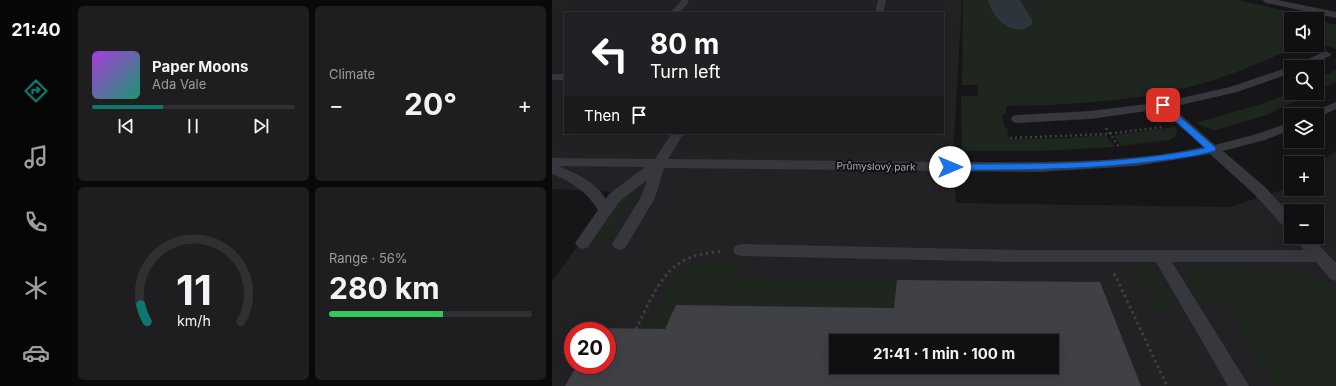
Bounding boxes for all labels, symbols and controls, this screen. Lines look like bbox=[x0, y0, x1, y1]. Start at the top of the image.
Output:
map controls bbox=[1284, 12, 1324, 244]
button: sound bbox=[1284, 12, 1324, 52]
text: 21:40 bbox=[11, 19, 61, 40]
text: 80 m bbox=[650, 27, 719, 61]
icon: left bbox=[584, 28, 636, 80]
text: Paper Moons bbox=[152, 57, 248, 76]
button: search bbox=[1284, 60, 1324, 100]
text: Turn left bbox=[650, 61, 720, 82]
text: Climate bbox=[329, 66, 375, 82]
text: Ada Vale bbox=[152, 76, 206, 92]
icon: directions bbox=[22, 77, 50, 105]
text: 20° bbox=[404, 86, 457, 122]
pin bbox=[1146, 88, 1180, 122]
text: − bbox=[329, 92, 344, 118]
text: + bbox=[517, 92, 532, 118]
icon: arrive bbox=[1152, 94, 1174, 116]
icon: arrive bbox=[628, 104, 650, 126]
text: Then bbox=[584, 106, 620, 125]
button: layers bbox=[1284, 108, 1324, 148]
icon: previous bbox=[115, 115, 137, 137]
icon: pause bbox=[182, 115, 204, 137]
icon: next bbox=[250, 115, 272, 137]
icon: music bbox=[22, 143, 50, 171]
position arrow bbox=[929, 146, 971, 188]
button: + bbox=[1284, 156, 1324, 196]
street label: Průmyslový park bbox=[836, 159, 916, 173]
button: − bbox=[1284, 204, 1324, 244]
icon: phone bbox=[22, 208, 50, 236]
text: Range · 56% bbox=[329, 250, 408, 266]
text: 11 bbox=[176, 264, 211, 314]
text: 280 km bbox=[329, 270, 440, 306]
icon: climate bbox=[22, 274, 50, 302]
text: km/h bbox=[177, 311, 210, 328]
speed limit sign: 20 bbox=[564, 322, 616, 374]
icon: car bbox=[22, 339, 50, 367]
text: 21:41 · 1 min · 100 m bbox=[873, 344, 1015, 363]

